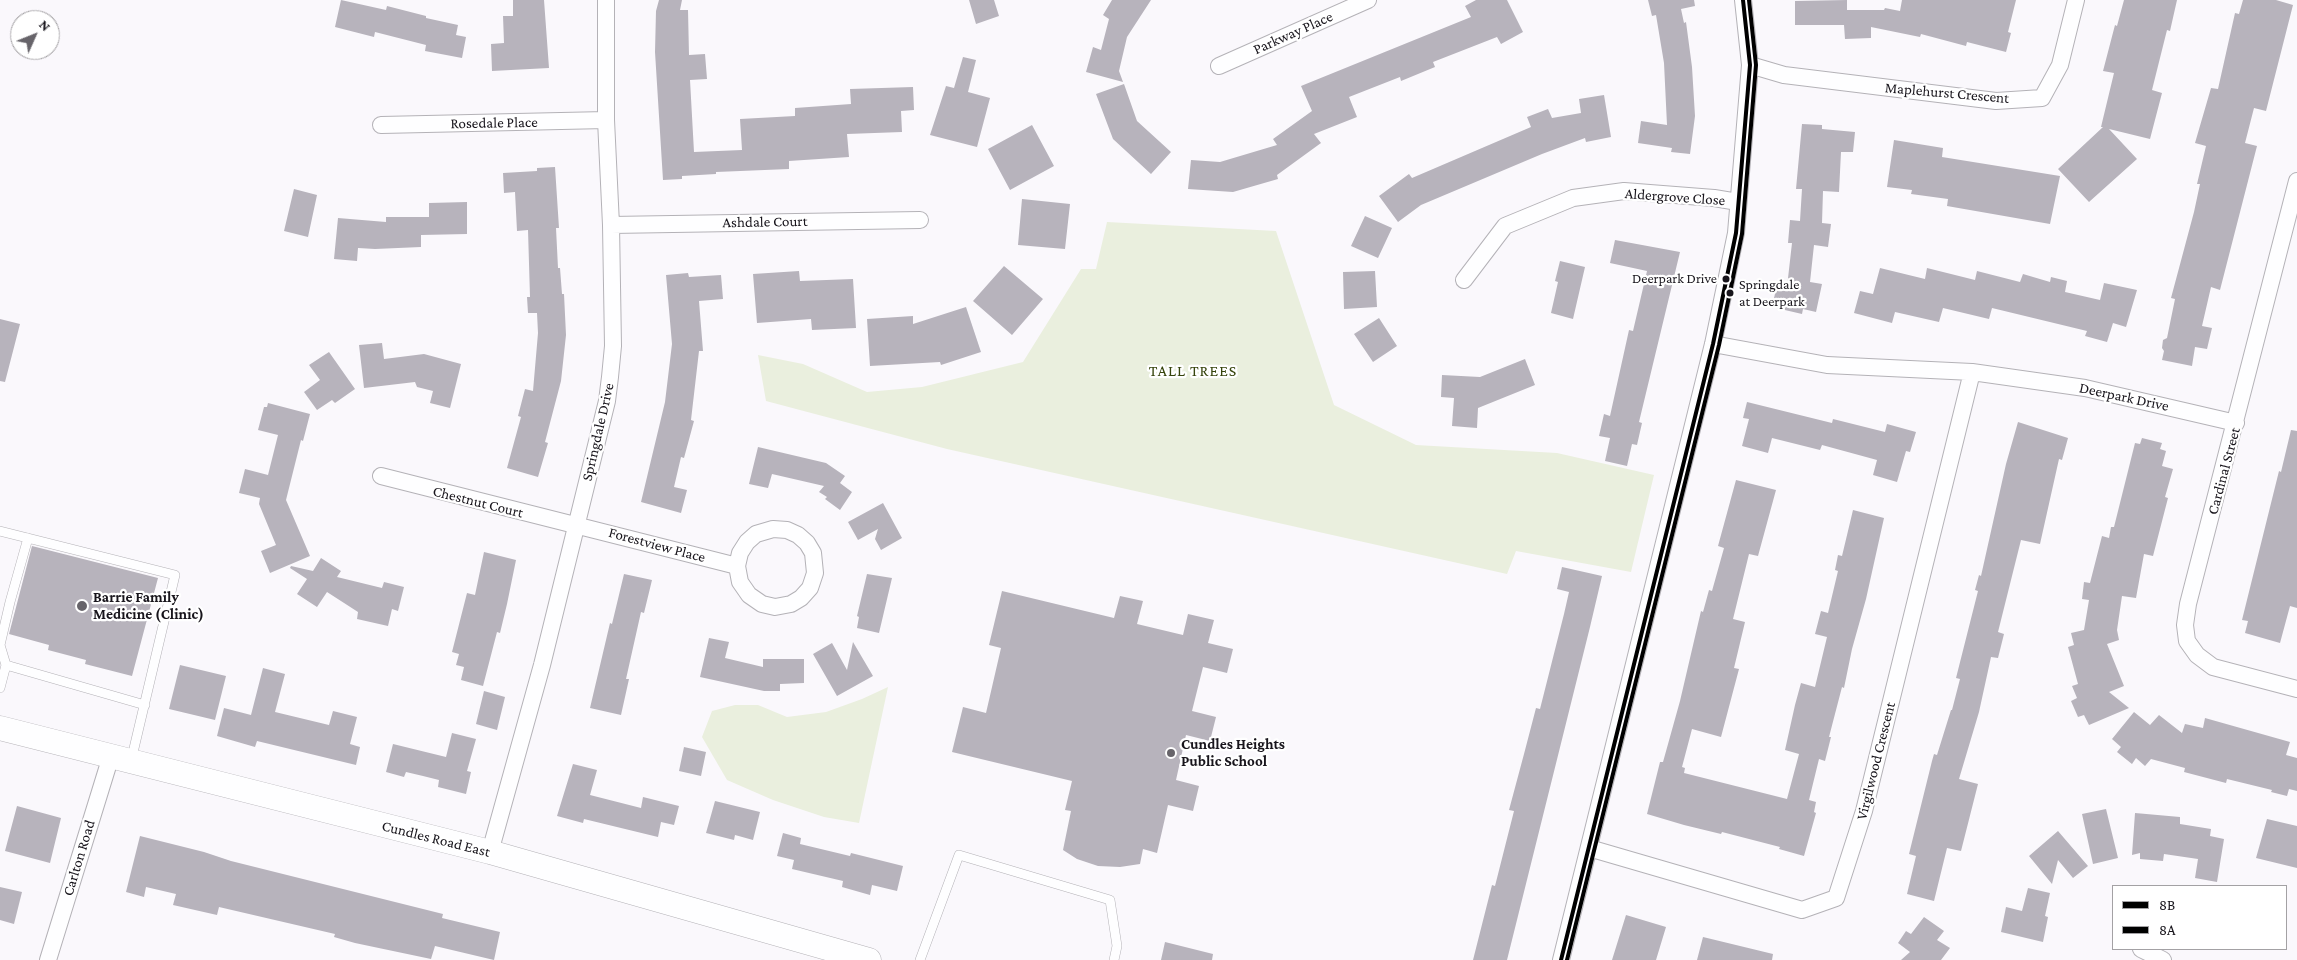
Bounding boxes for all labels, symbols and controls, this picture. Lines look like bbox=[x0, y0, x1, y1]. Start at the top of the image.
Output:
street label: Parkway Place bbox=[1250, 7, 1336, 59]
north arrow bbox=[10, 10, 60, 60]
text: N bbox=[36, 16, 54, 34]
street label: Maplehurst Crescent bbox=[1884, 79, 2010, 107]
street label: Rosedale Place bbox=[450, 113, 538, 133]
street label: Aldergrove Close bbox=[1624, 185, 1726, 209]
street label: Ashdale Court bbox=[722, 212, 808, 232]
place label: Deerpark Drive bbox=[1632, 271, 1717, 287]
marker: Deerpark Drive bbox=[1721, 274, 1731, 284]
place label: Springdale at Deerpark bbox=[1739, 277, 1805, 310]
marker: Springdale at Deerpark bbox=[1725, 288, 1735, 298]
district label: TALL TREES bbox=[1147, 361, 1239, 381]
street label: Deerpark Drive bbox=[2078, 379, 2170, 415]
street label: Springdale Drive bbox=[578, 381, 618, 483]
street label: Cardinal Street bbox=[2204, 425, 2244, 517]
street label: Chestnut Court bbox=[431, 482, 525, 522]
street label: Forestview Place bbox=[607, 523, 707, 567]
place label: Barrie Family Medicine (Clinic) bbox=[93, 588, 204, 623]
marker: Barrie Family Medicine (Clinic) bbox=[75, 599, 89, 613]
street label: Virgilwood Crescent bbox=[1853, 700, 1899, 822]
place label: Cundles Heights Public School bbox=[1181, 735, 1285, 770]
marker: Cundles Heights Public School bbox=[1165, 747, 1177, 759]
street label: Cundles Road East bbox=[380, 817, 492, 861]
street label: Carlton Road bbox=[59, 818, 99, 898]
legend bbox=[2112, 885, 2287, 950]
text: 8B bbox=[2159, 897, 2175, 913]
text: 8A bbox=[2159, 922, 2176, 938]

